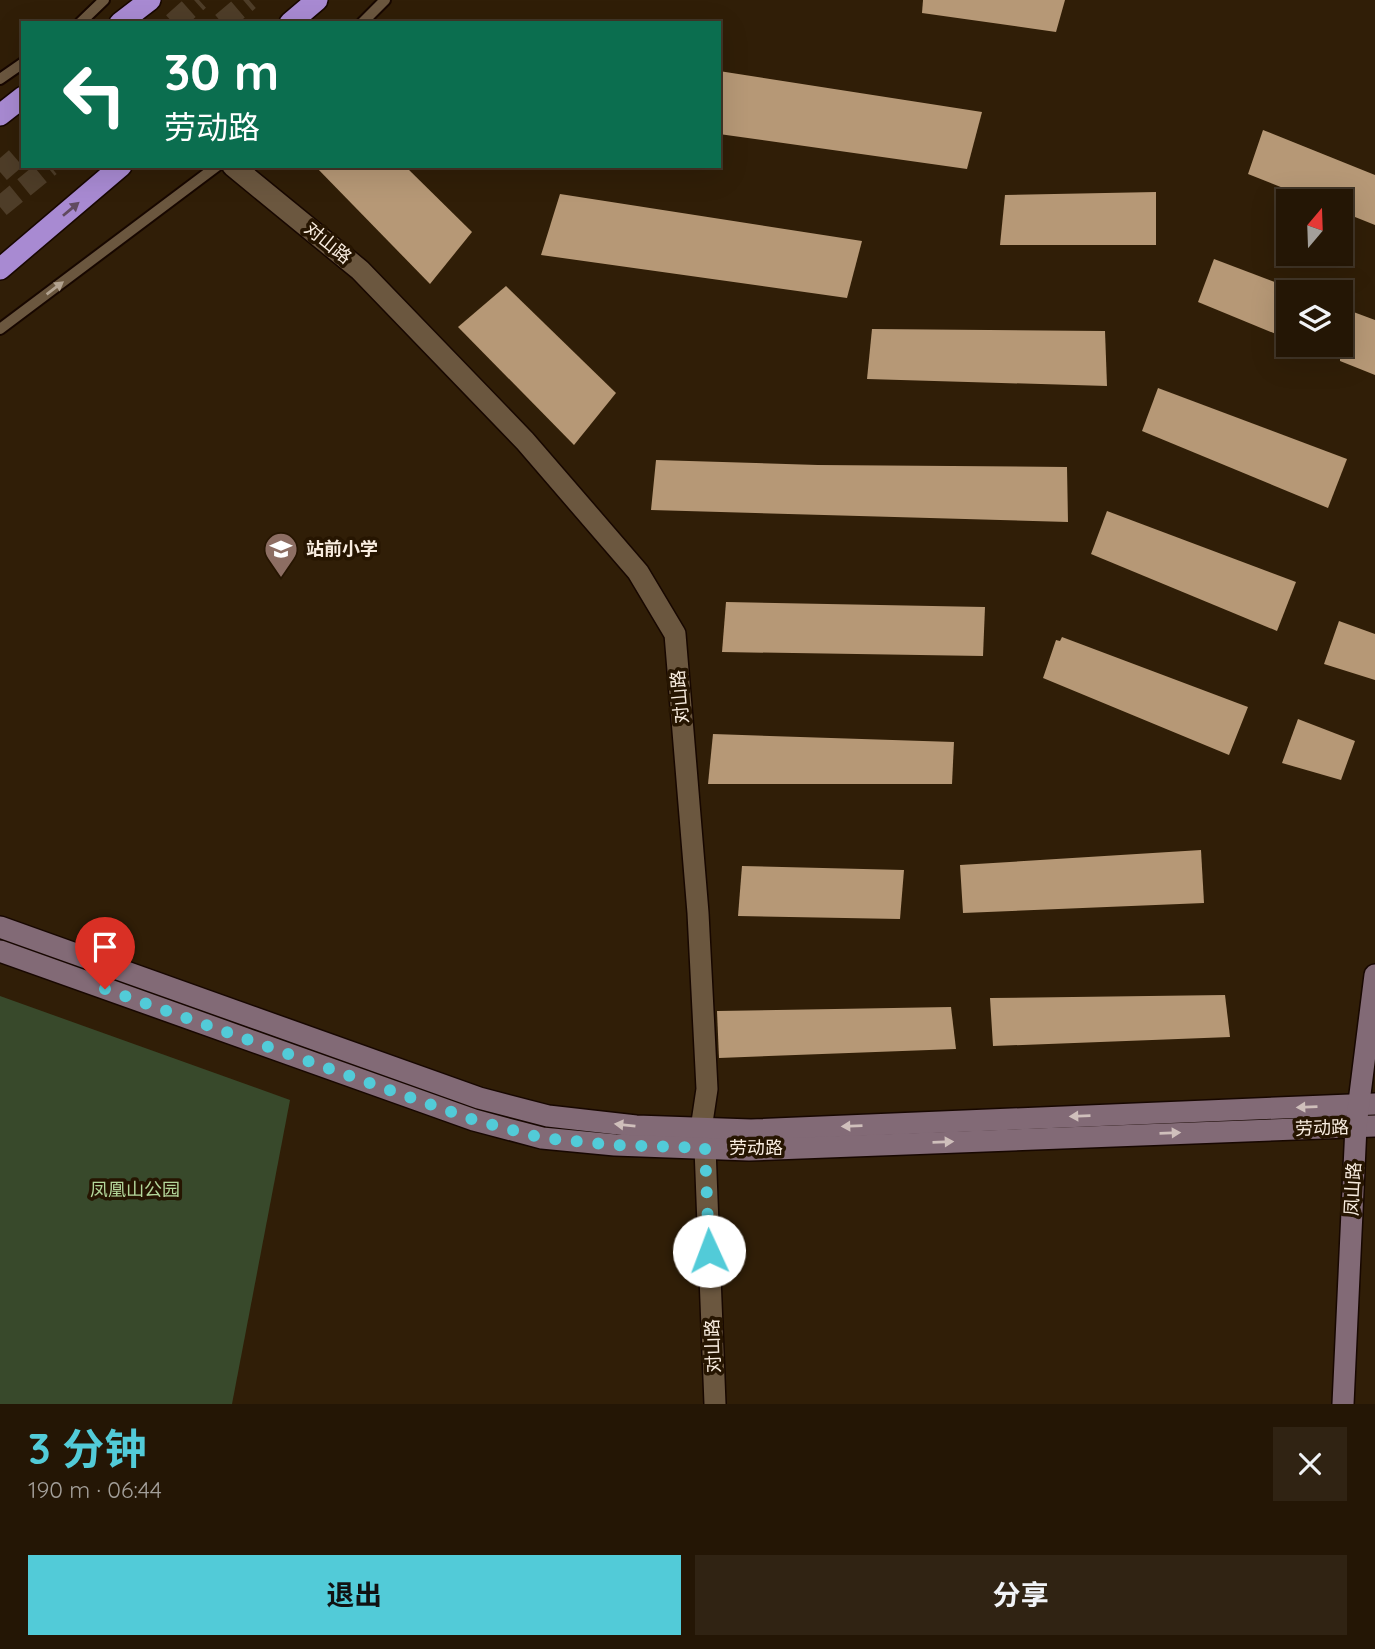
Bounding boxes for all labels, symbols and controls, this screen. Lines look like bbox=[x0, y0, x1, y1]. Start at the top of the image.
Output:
text: 30 m bbox=[164, 41, 279, 102]
icon: left bbox=[49, 49, 140, 140]
text: 劳动路 bbox=[164, 107, 260, 147]
north arrow bbox=[1276, 189, 1353, 266]
map controls bbox=[1276, 189, 1353, 357]
one-way arrow bbox=[62, 202, 79, 217]
street label: 对山路 bbox=[300, 217, 357, 269]
button: layers bbox=[1276, 280, 1353, 357]
one-way arrow bbox=[45, 281, 63, 296]
school or university icon: 站前小学 bbox=[262, 530, 300, 579]
place label: 站前小学 bbox=[306, 537, 378, 560]
street label: 对山路 bbox=[666, 669, 693, 725]
pin bbox=[75, 917, 135, 989]
icon: arrive bbox=[86, 928, 124, 966]
one-way arrow bbox=[1296, 1101, 1318, 1112]
one-way arrow bbox=[1068, 1111, 1090, 1122]
street label: 劳动路 bbox=[1295, 1115, 1349, 1140]
one-way arrow bbox=[614, 1119, 636, 1130]
one-way arrow bbox=[841, 1121, 863, 1132]
one-way arrow bbox=[1159, 1128, 1181, 1139]
street label: 劳动路 bbox=[729, 1136, 783, 1159]
one-way arrow bbox=[932, 1137, 954, 1148]
street label: 凤山路 bbox=[1340, 1161, 1365, 1217]
park label: 凤凰山公园 bbox=[90, 1178, 180, 1201]
position arrow bbox=[672, 1214, 746, 1288]
street label: 对山路 bbox=[700, 1319, 725, 1373]
text: 3 分钟 bbox=[28, 1422, 146, 1475]
button: close bbox=[1273, 1427, 1347, 1501]
text: 190 m · 06:44 bbox=[28, 1475, 162, 1504]
button: 退出 bbox=[28, 1555, 681, 1635]
button: 分享 bbox=[695, 1555, 1347, 1635]

